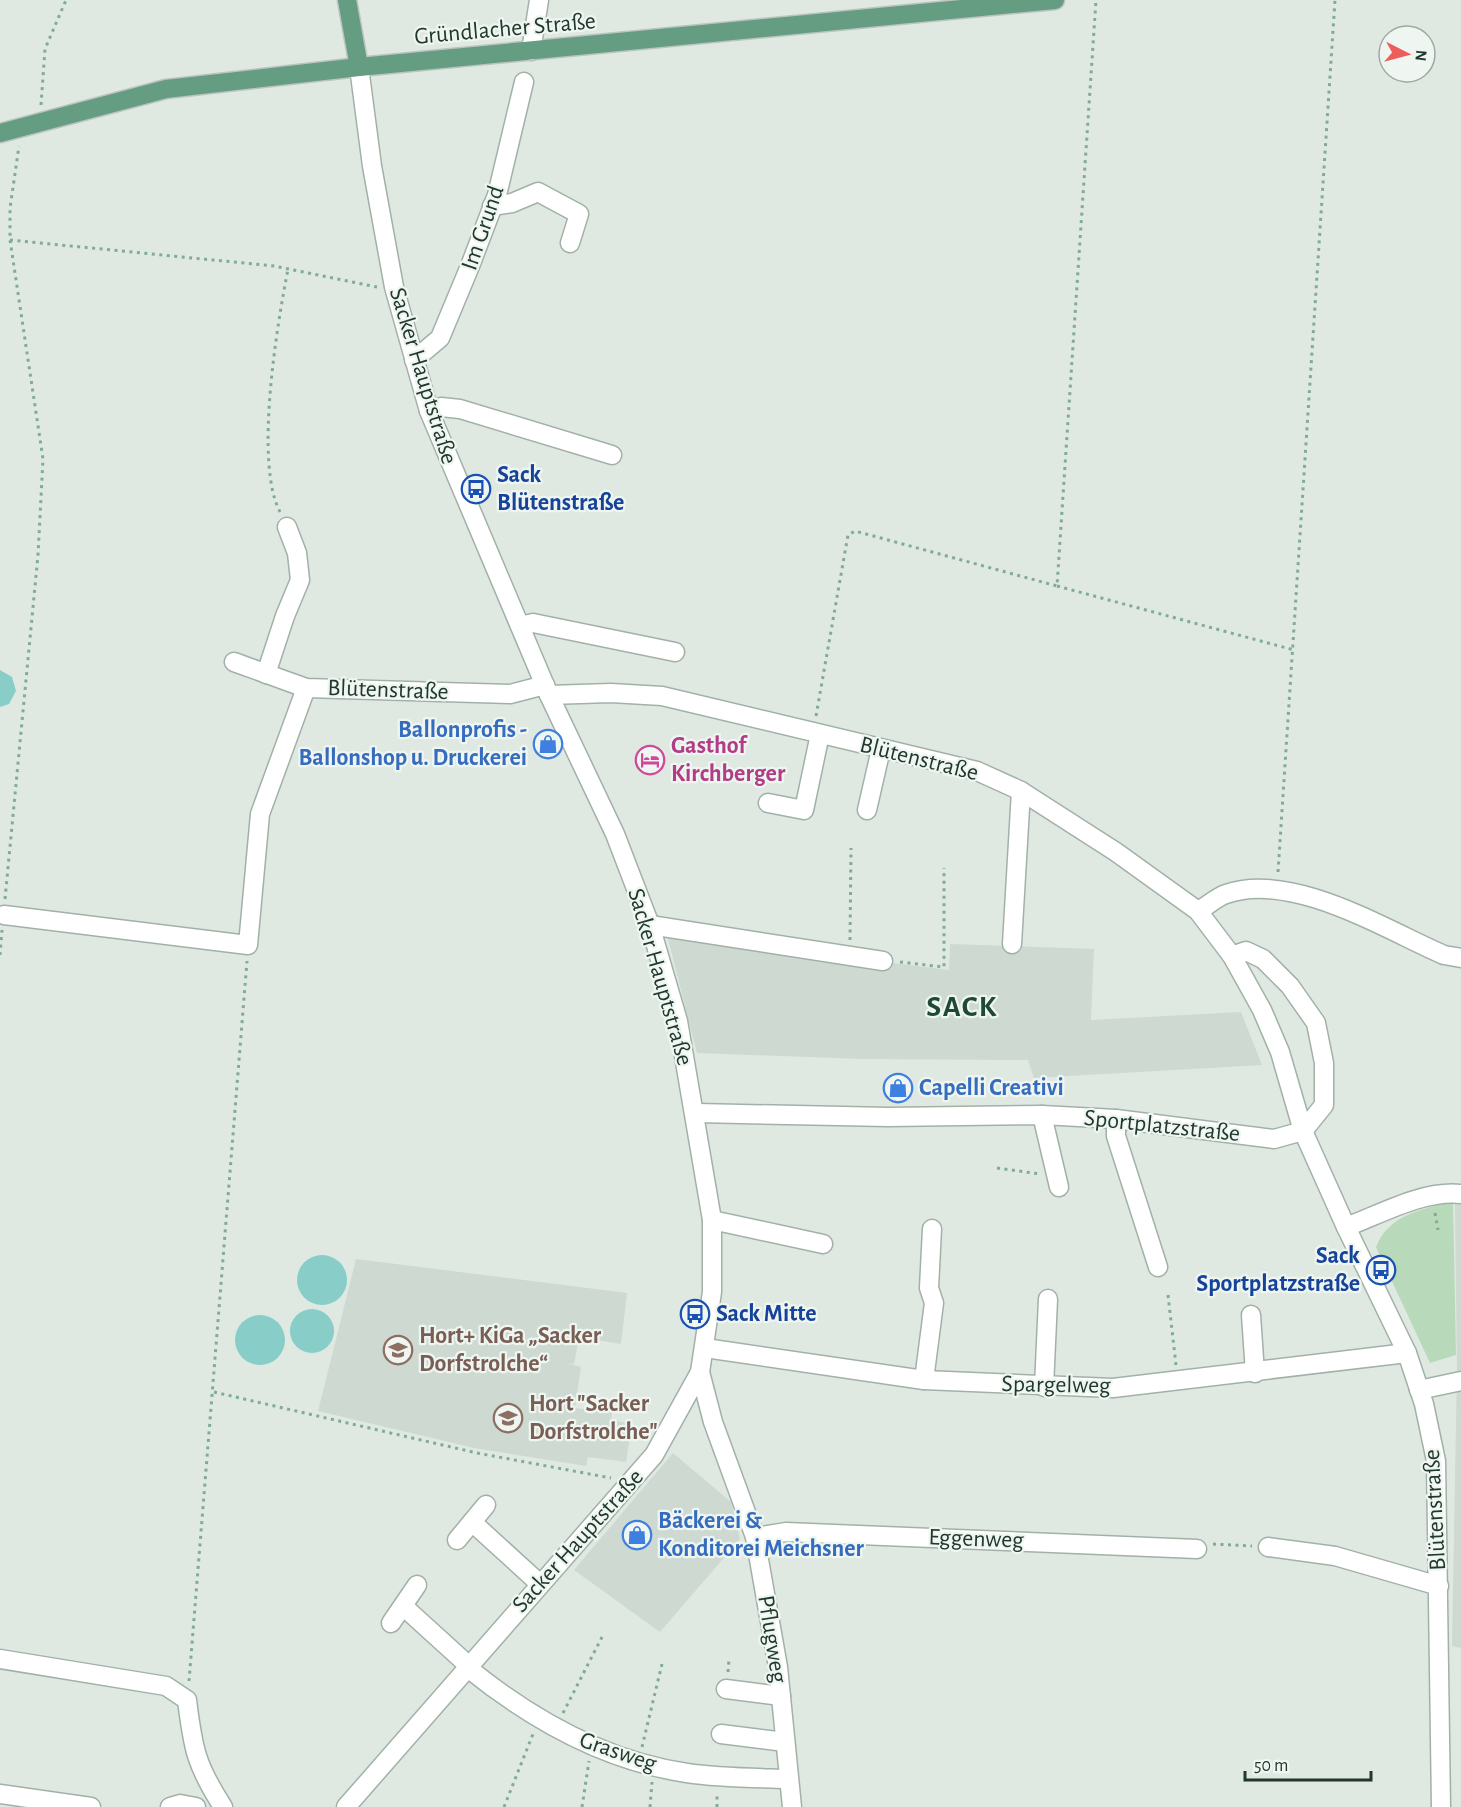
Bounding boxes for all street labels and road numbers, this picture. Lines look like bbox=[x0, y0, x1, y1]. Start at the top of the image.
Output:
street label: Gründlacher Straße bbox=[413, 9, 597, 49]
street label: Im Grund bbox=[457, 183, 509, 273]
street label: Sacker Hauptstraße bbox=[385, 285, 461, 467]
street label: Blütenstraße bbox=[327, 676, 449, 704]
street label: Blütenstraße bbox=[857, 733, 981, 785]
street label: Sacker Hauptstraße bbox=[623, 886, 697, 1068]
street label: Sportplatzstraße bbox=[1083, 1106, 1241, 1146]
street label: Spargelweg bbox=[1001, 1372, 1111, 1398]
street label: Blütenstraße bbox=[1420, 1449, 1450, 1571]
street label: Sacker Hauptstraße bbox=[508, 1465, 648, 1617]
street label: Eggenweg bbox=[928, 1525, 1024, 1553]
street label: Pflugweg bbox=[753, 1593, 791, 1685]
street label: Grasweg bbox=[576, 1728, 660, 1776]

